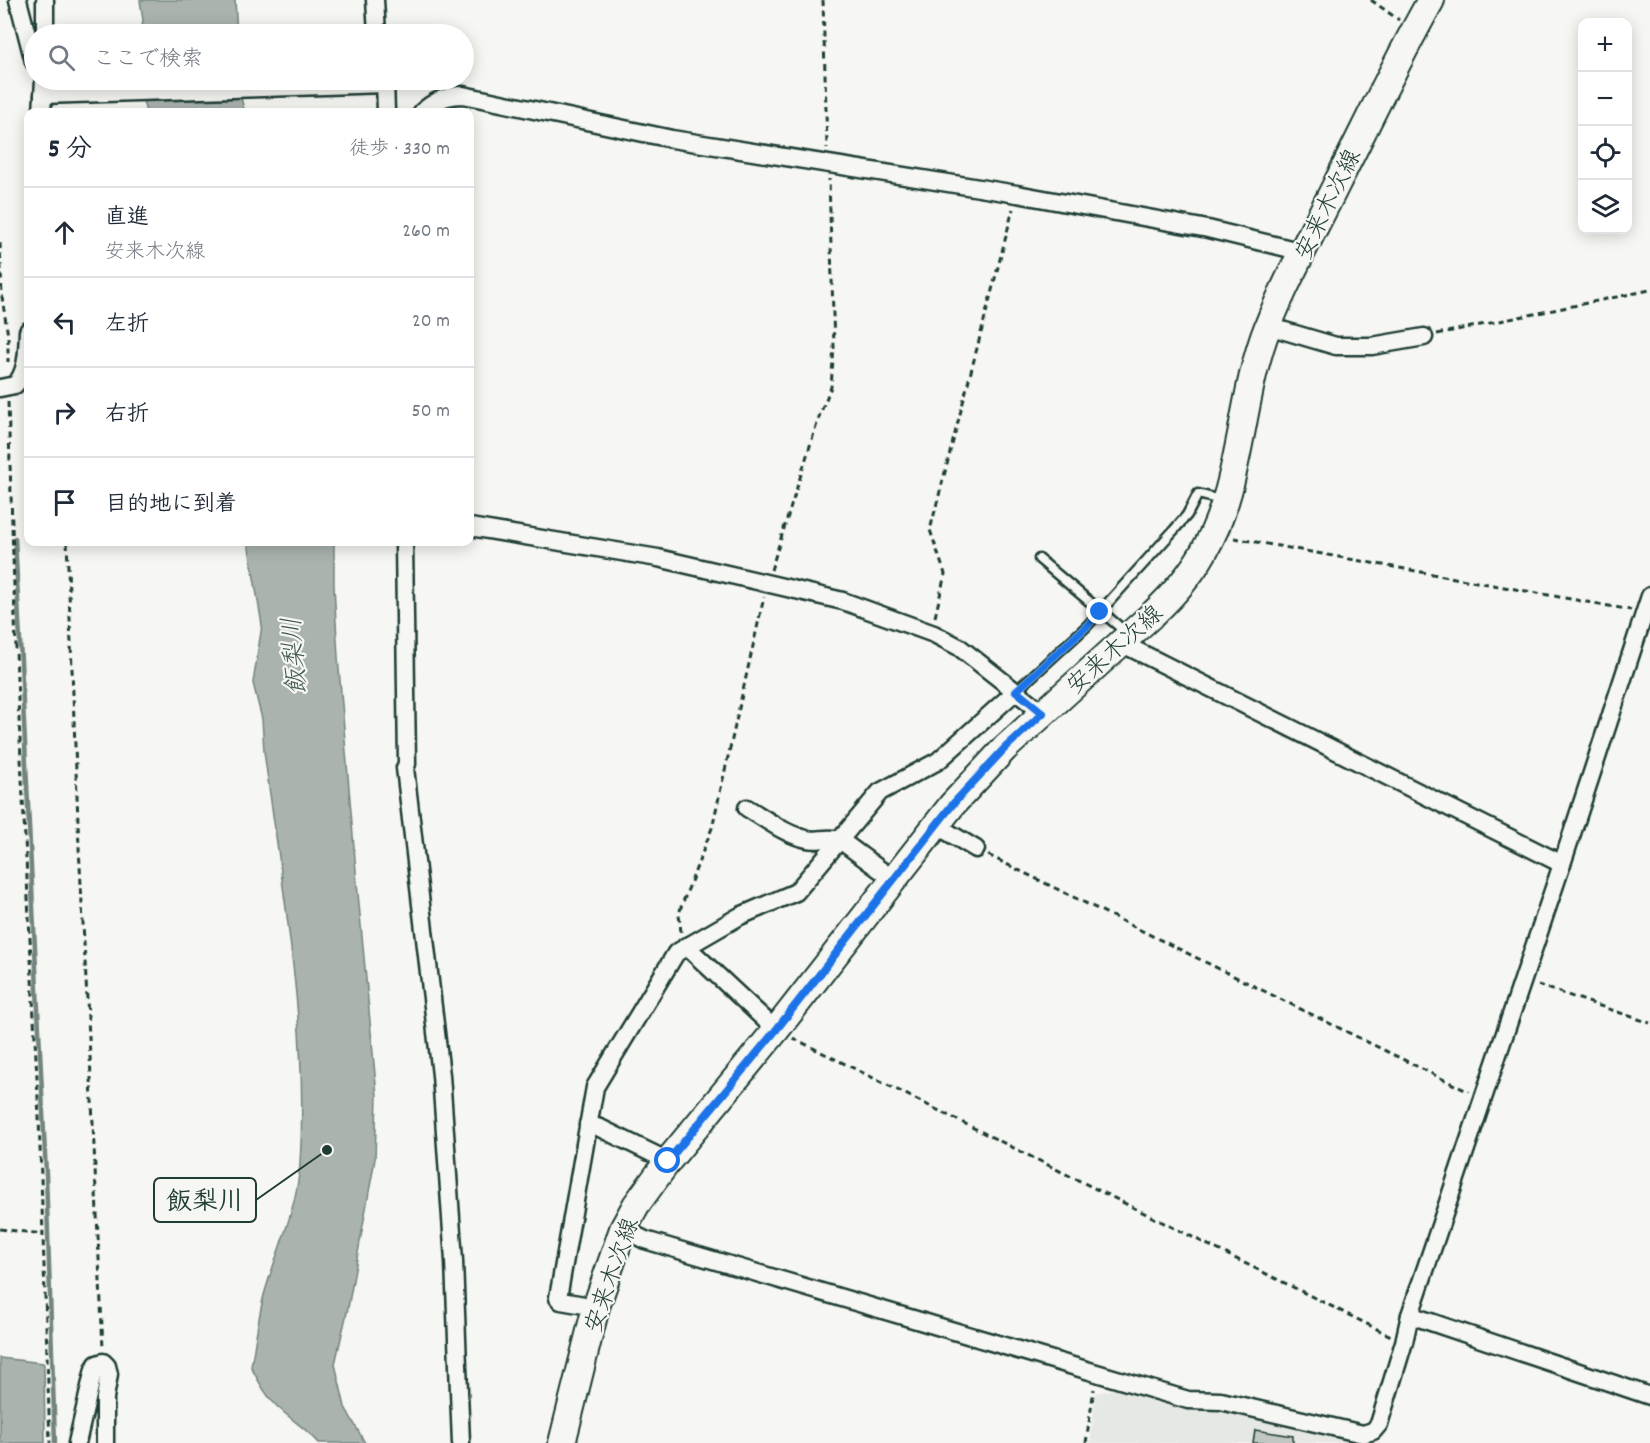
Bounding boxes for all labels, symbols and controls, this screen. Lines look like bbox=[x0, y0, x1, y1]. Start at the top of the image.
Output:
map controls bbox=[1578, 18, 1632, 234]
button: + bbox=[1578, 18, 1632, 72]
search box bbox=[24, 24, 474, 90]
icon: search bbox=[45, 41, 78, 74]
text: ここで検索 bbox=[93, 45, 203, 76]
button: − bbox=[1578, 72, 1632, 126]
button: locate bbox=[1578, 126, 1632, 180]
text: 5 分 bbox=[48, 132, 92, 169]
text: 徒歩 · 330 m bbox=[349, 136, 450, 164]
street label: 安来木次線 bbox=[1288, 144, 1371, 267]
button: layers bbox=[1578, 180, 1632, 234]
text: 直進 bbox=[105, 203, 149, 234]
icon: ahead bbox=[48, 216, 81, 249]
text: 260 m bbox=[402, 218, 450, 246]
text: 安来木次線 bbox=[105, 239, 205, 267]
icon: left bbox=[48, 306, 81, 339]
text: 20 m bbox=[412, 308, 450, 336]
text: 左折 bbox=[105, 310, 149, 341]
icon: right bbox=[48, 396, 81, 429]
text: 50 m bbox=[412, 398, 450, 426]
text: 右折 bbox=[105, 400, 149, 431]
icon: arrive bbox=[48, 486, 81, 519]
text: 目的地に到着 bbox=[105, 490, 237, 521]
street label: 安来木次線 bbox=[1060, 598, 1172, 704]
route end bbox=[1086, 598, 1112, 624]
water label: 飯梨川 bbox=[275, 616, 318, 696]
route start bbox=[654, 1147, 680, 1173]
callout: 飯梨川 bbox=[154, 1178, 256, 1222]
text: 飯梨川 bbox=[166, 1185, 244, 1222]
street label: 安来木次線 bbox=[578, 1214, 649, 1338]

